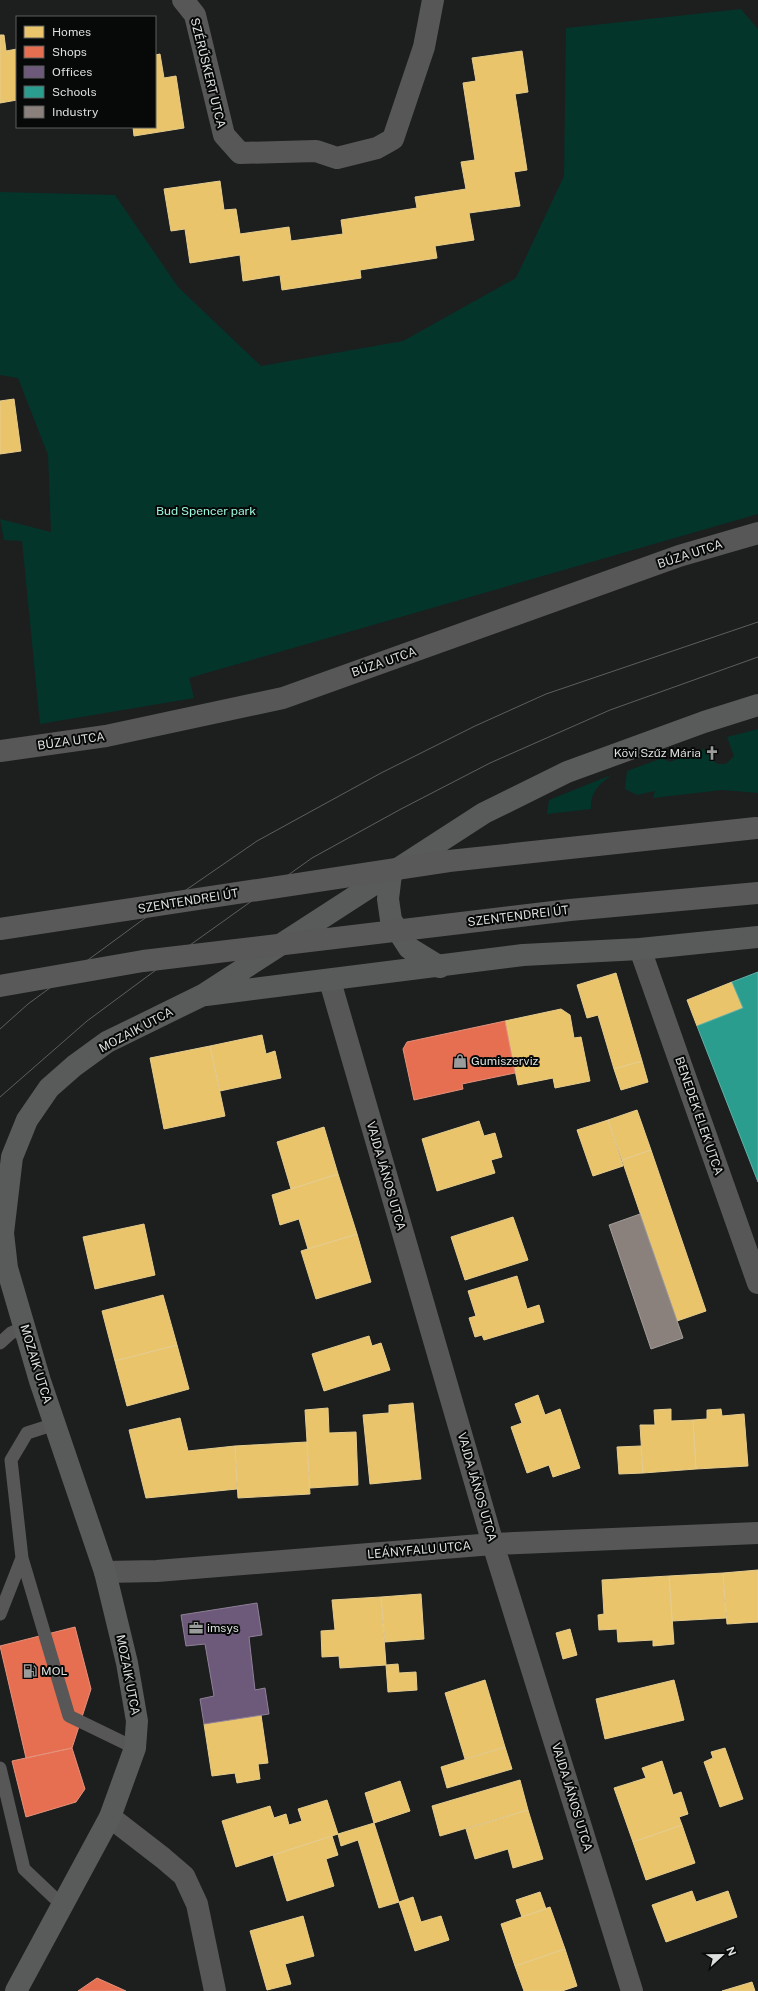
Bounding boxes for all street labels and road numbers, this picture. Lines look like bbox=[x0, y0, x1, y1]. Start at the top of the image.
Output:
street label: SZÉRŰSKERT UTCA bbox=[188, 16, 229, 130]
street label: BÚZA UTCA bbox=[656, 537, 725, 571]
street label: BÚZA UTCA bbox=[350, 644, 419, 680]
street label: BÚZA UTCA bbox=[36, 729, 106, 753]
street label: SZENTENDREI ÚT bbox=[137, 886, 239, 916]
street label: SZENTENDREI ÚT bbox=[467, 903, 569, 929]
street label: MOZAIK UTCA bbox=[97, 1004, 176, 1055]
street label: BENEDEK ELEK UTCA bbox=[672, 1055, 726, 1178]
street label: VAJDA JÁNOS UTCA bbox=[364, 1120, 408, 1233]
street label: MOZAIK UTCA bbox=[17, 1323, 55, 1406]
street label: VAJDA JÁNOS UTCA bbox=[455, 1431, 499, 1544]
street label: LEÁNYFALU UTCA bbox=[367, 1538, 472, 1562]
street label: MOZAIK UTCA bbox=[113, 1633, 143, 1717]
street label: VAJDA JÁNOS UTCA bbox=[549, 1741, 595, 1854]

